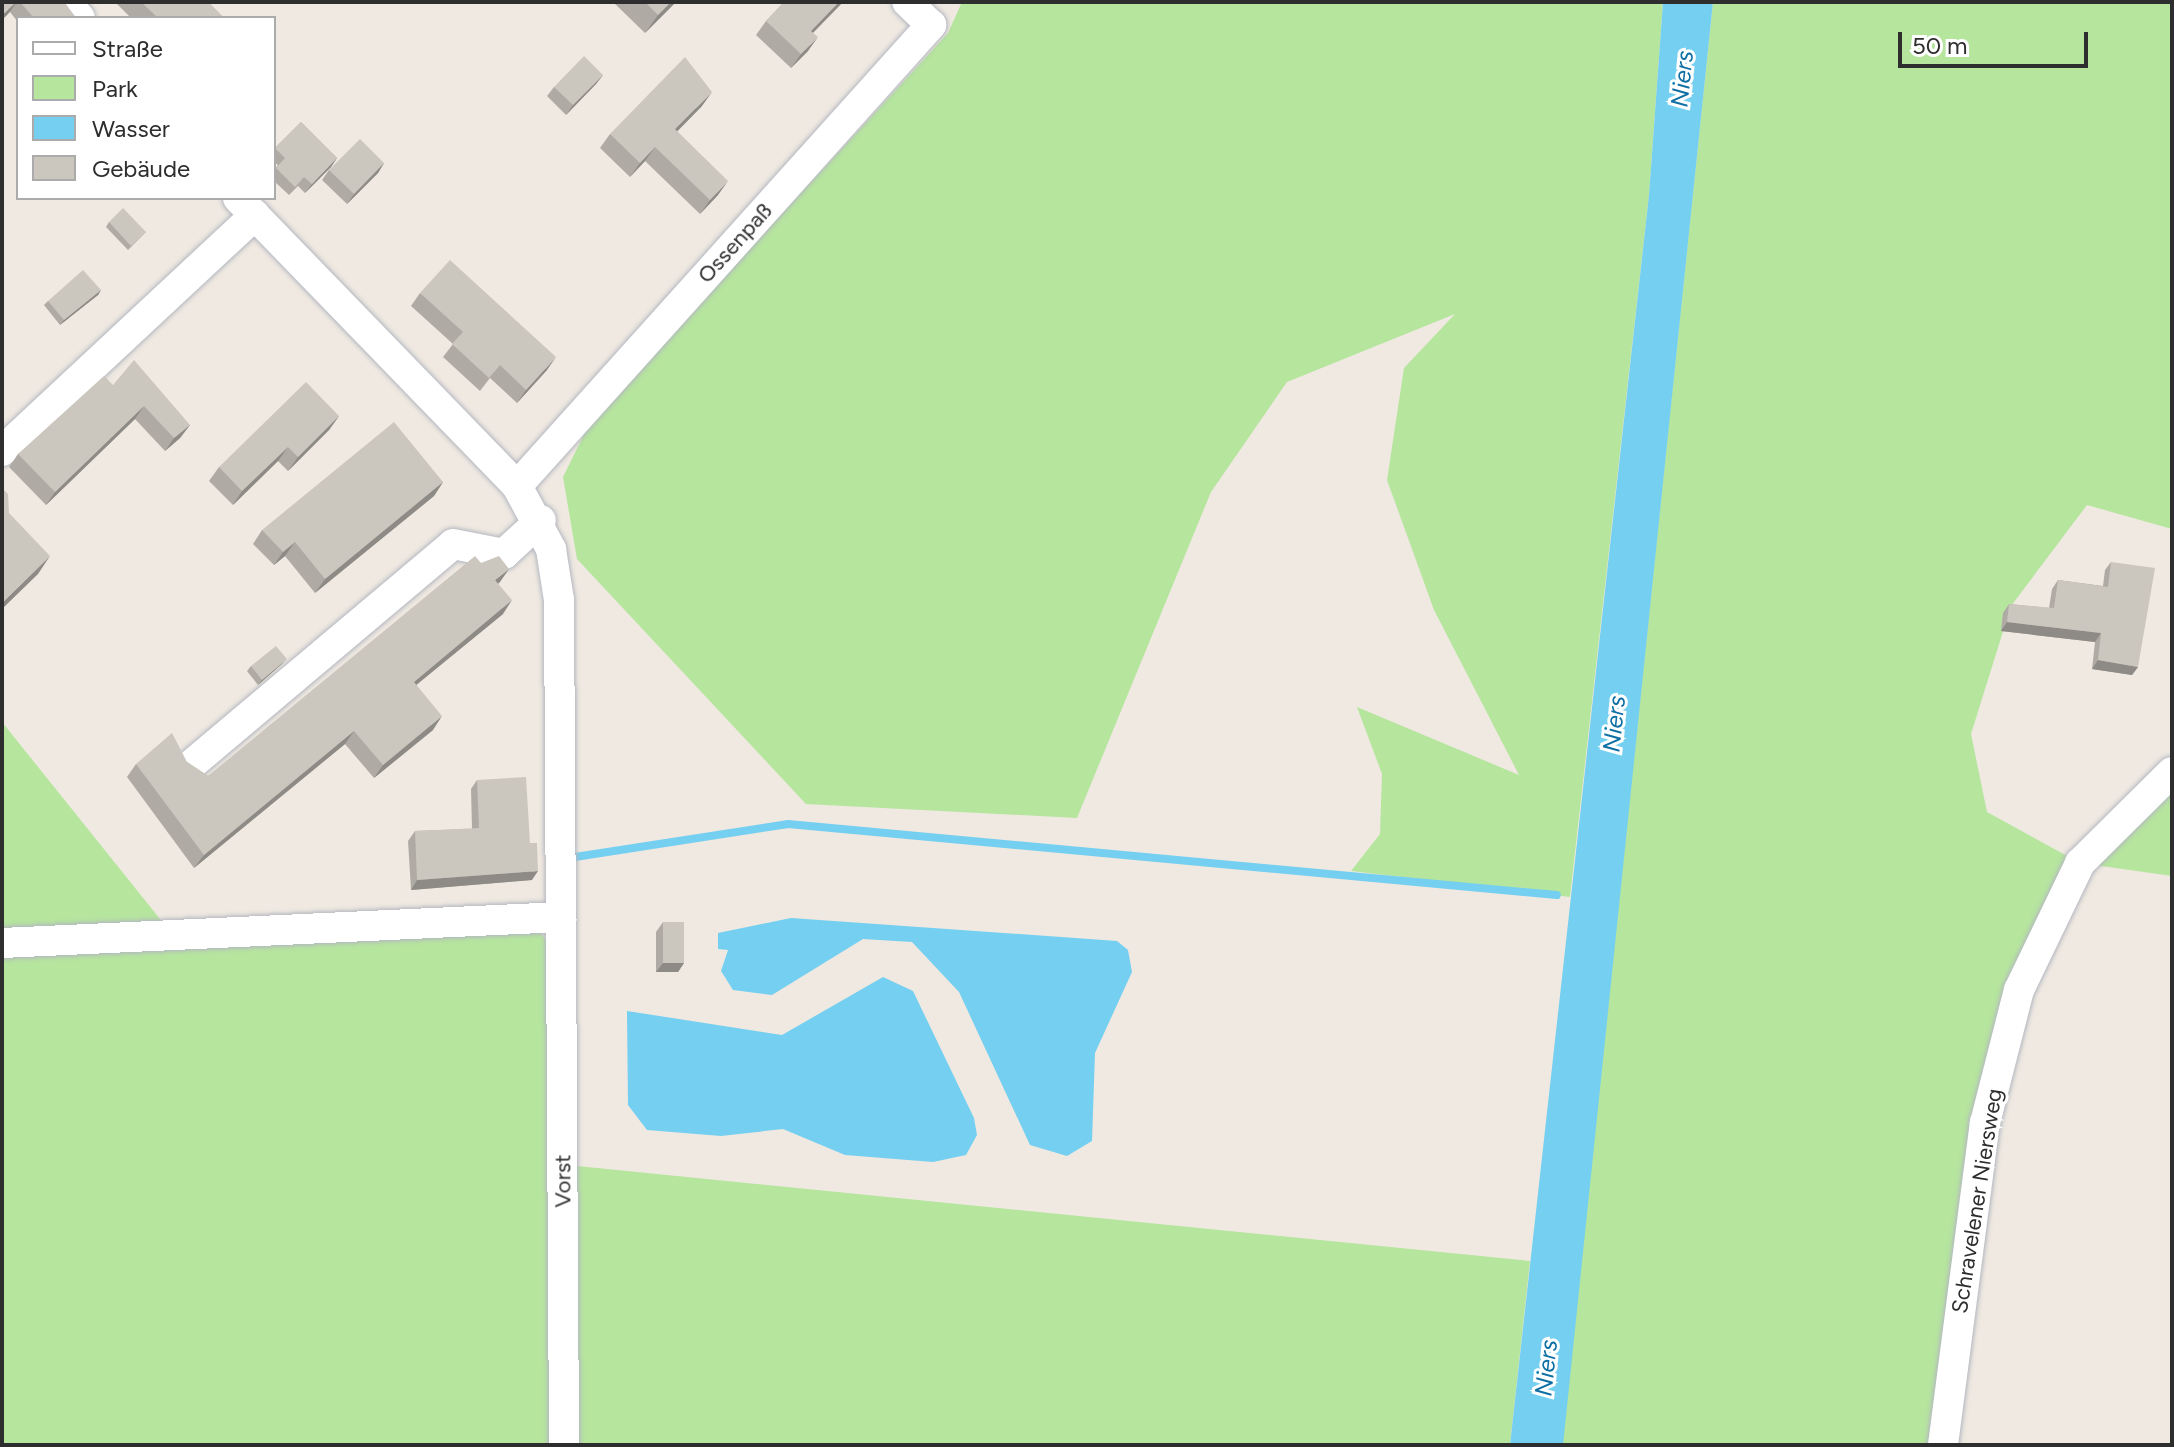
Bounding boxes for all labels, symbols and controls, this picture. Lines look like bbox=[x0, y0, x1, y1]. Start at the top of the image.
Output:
legend bbox=[16, 16, 276, 200]
scale bar bbox=[1902, 16, 2092, 66]
text: 50 m bbox=[1912, 31, 1968, 60]
text: Straße bbox=[92, 34, 163, 63]
water label: Niers bbox=[1665, 49, 1699, 109]
text: Park bbox=[92, 74, 138, 103]
text: Wasser bbox=[92, 114, 170, 143]
text: Gebäude bbox=[92, 154, 190, 183]
street label: Ossenpaß bbox=[692, 198, 778, 288]
water label: Niers bbox=[1597, 694, 1631, 754]
street label: Schravelener Niersweg bbox=[1946, 1087, 2008, 1315]
street label: Vorst bbox=[550, 1154, 576, 1208]
water label: Niers bbox=[1529, 1338, 1563, 1398]

